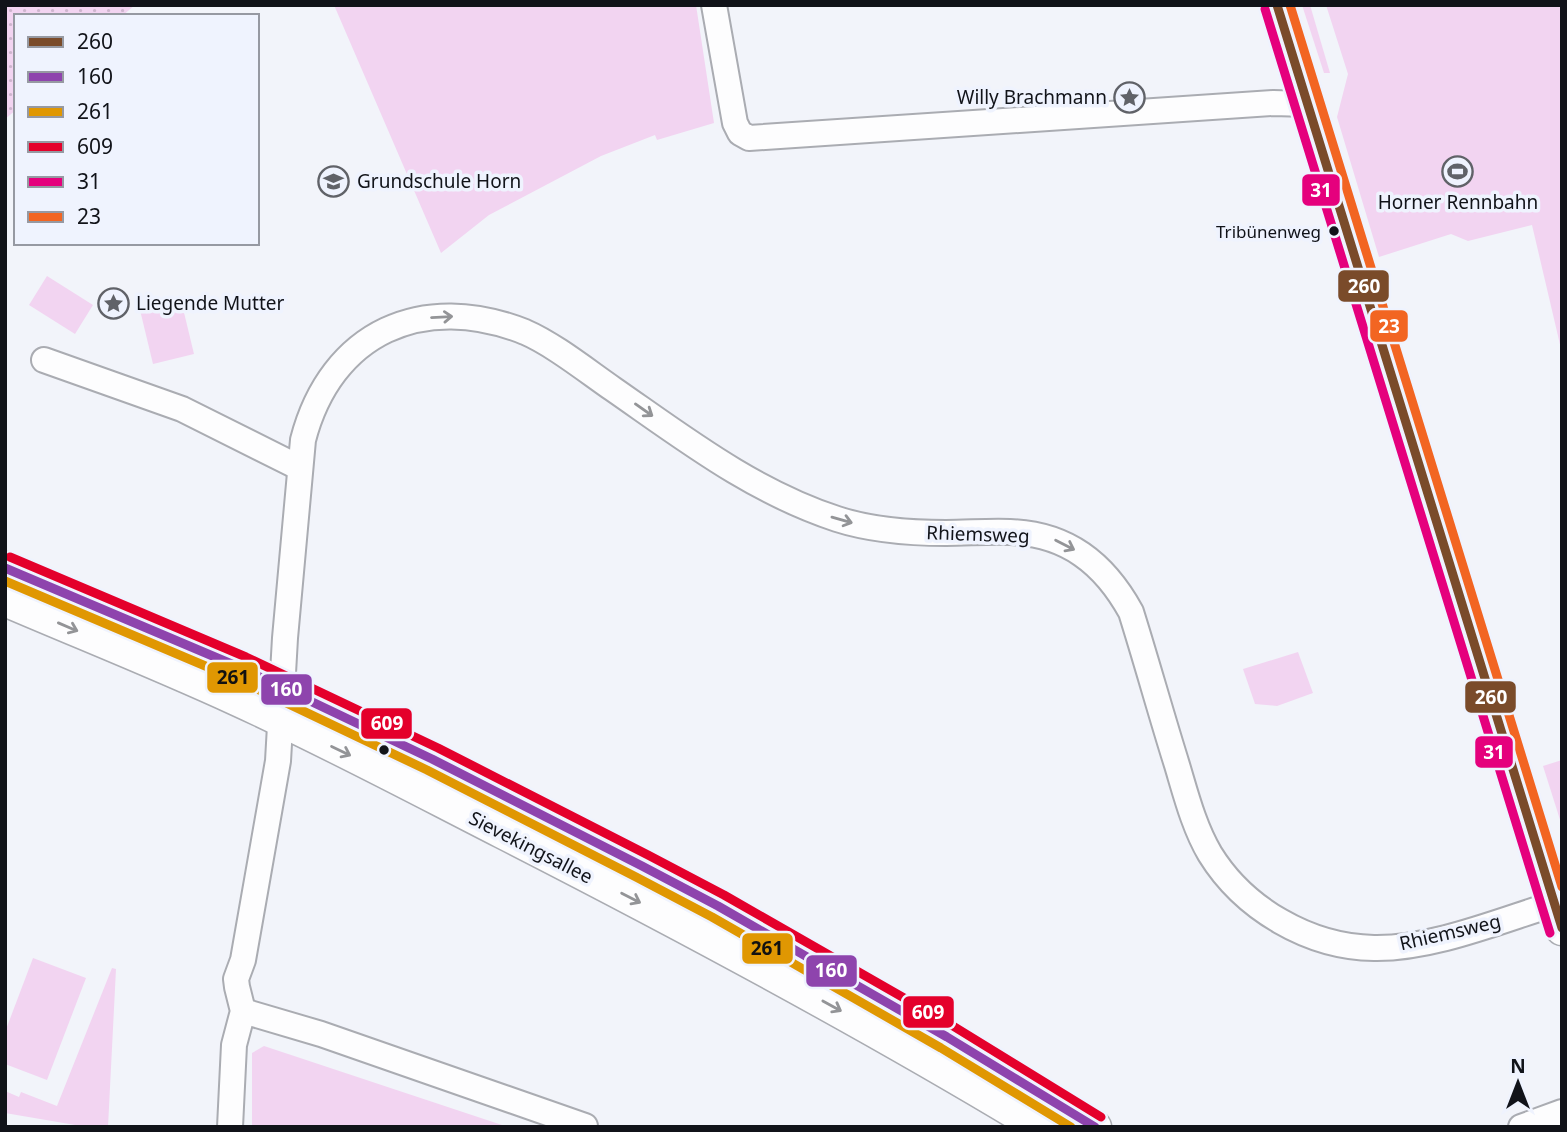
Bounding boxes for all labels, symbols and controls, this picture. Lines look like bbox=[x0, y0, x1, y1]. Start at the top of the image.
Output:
legend bbox=[14, 14, 259, 245]
text: 260 bbox=[77, 27, 113, 55]
text: 160 bbox=[77, 62, 113, 90]
place icon: Willy Brachmann bbox=[1113, 80, 1147, 114]
place label: Willy Brachmann bbox=[957, 84, 1107, 110]
text: 261 bbox=[77, 97, 113, 125]
text: 609 bbox=[77, 132, 113, 160]
sports icon: Horner Rennbahn bbox=[1441, 154, 1475, 188]
school or university icon: Grundschule Horn bbox=[317, 164, 351, 198]
text: 31 bbox=[77, 167, 101, 195]
place label: Grundschule Horn bbox=[357, 168, 521, 194]
line badge: 31 bbox=[1301, 173, 1341, 207]
text: 31 bbox=[1310, 177, 1332, 203]
place label: Horner Rennbahn bbox=[1378, 189, 1538, 215]
text: 23 bbox=[77, 202, 101, 230]
place label: Tribünenweg bbox=[1216, 220, 1321, 243]
marker: Tribünenweg bbox=[1327, 224, 1341, 238]
line badge: 260 bbox=[1337, 269, 1390, 303]
text: 260 bbox=[1348, 273, 1380, 299]
place icon: Liegende Mutter bbox=[96, 286, 130, 320]
place label: Liegende Mutter bbox=[136, 290, 284, 316]
line badge: 23 bbox=[1369, 309, 1409, 343]
one-way arrow bbox=[430, 310, 453, 323]
text: 23 bbox=[1378, 313, 1400, 339]
one-way arrow bbox=[634, 403, 653, 417]
one-way arrow bbox=[830, 514, 852, 527]
street label: Rhiemsweg bbox=[926, 519, 1030, 549]
one-way arrow bbox=[1055, 539, 1075, 553]
one-way arrow bbox=[57, 621, 78, 634]
line badge: 261 bbox=[206, 661, 259, 694]
text: 261 bbox=[217, 664, 249, 690]
line badge: 160 bbox=[260, 673, 313, 706]
text: 160 bbox=[270, 676, 302, 702]
line badge: 260 bbox=[1464, 680, 1517, 714]
text: 260 bbox=[1475, 684, 1507, 710]
line badge: 609 bbox=[360, 707, 413, 740]
text: 609 bbox=[371, 710, 403, 736]
line badge: 31 bbox=[1474, 735, 1514, 769]
text: 31 bbox=[1483, 739, 1505, 765]
unlabelled marker bbox=[377, 743, 391, 757]
one-way arrow bbox=[330, 744, 351, 758]
street label: Sievekingsallee bbox=[465, 805, 597, 889]
one-way arrow bbox=[620, 892, 641, 906]
street label: Rhiemsweg bbox=[1397, 908, 1503, 956]
line badge: 261 bbox=[741, 932, 794, 965]
text: 261 bbox=[751, 935, 783, 961]
line badge: 160 bbox=[805, 954, 858, 988]
text: 160 bbox=[815, 957, 847, 983]
line badge: 609 bbox=[902, 995, 955, 1029]
one-way arrow bbox=[821, 999, 841, 1013]
text: 609 bbox=[912, 999, 944, 1025]
north arrow bbox=[1483, 1048, 1553, 1118]
text: N bbox=[1510, 1053, 1526, 1079]

